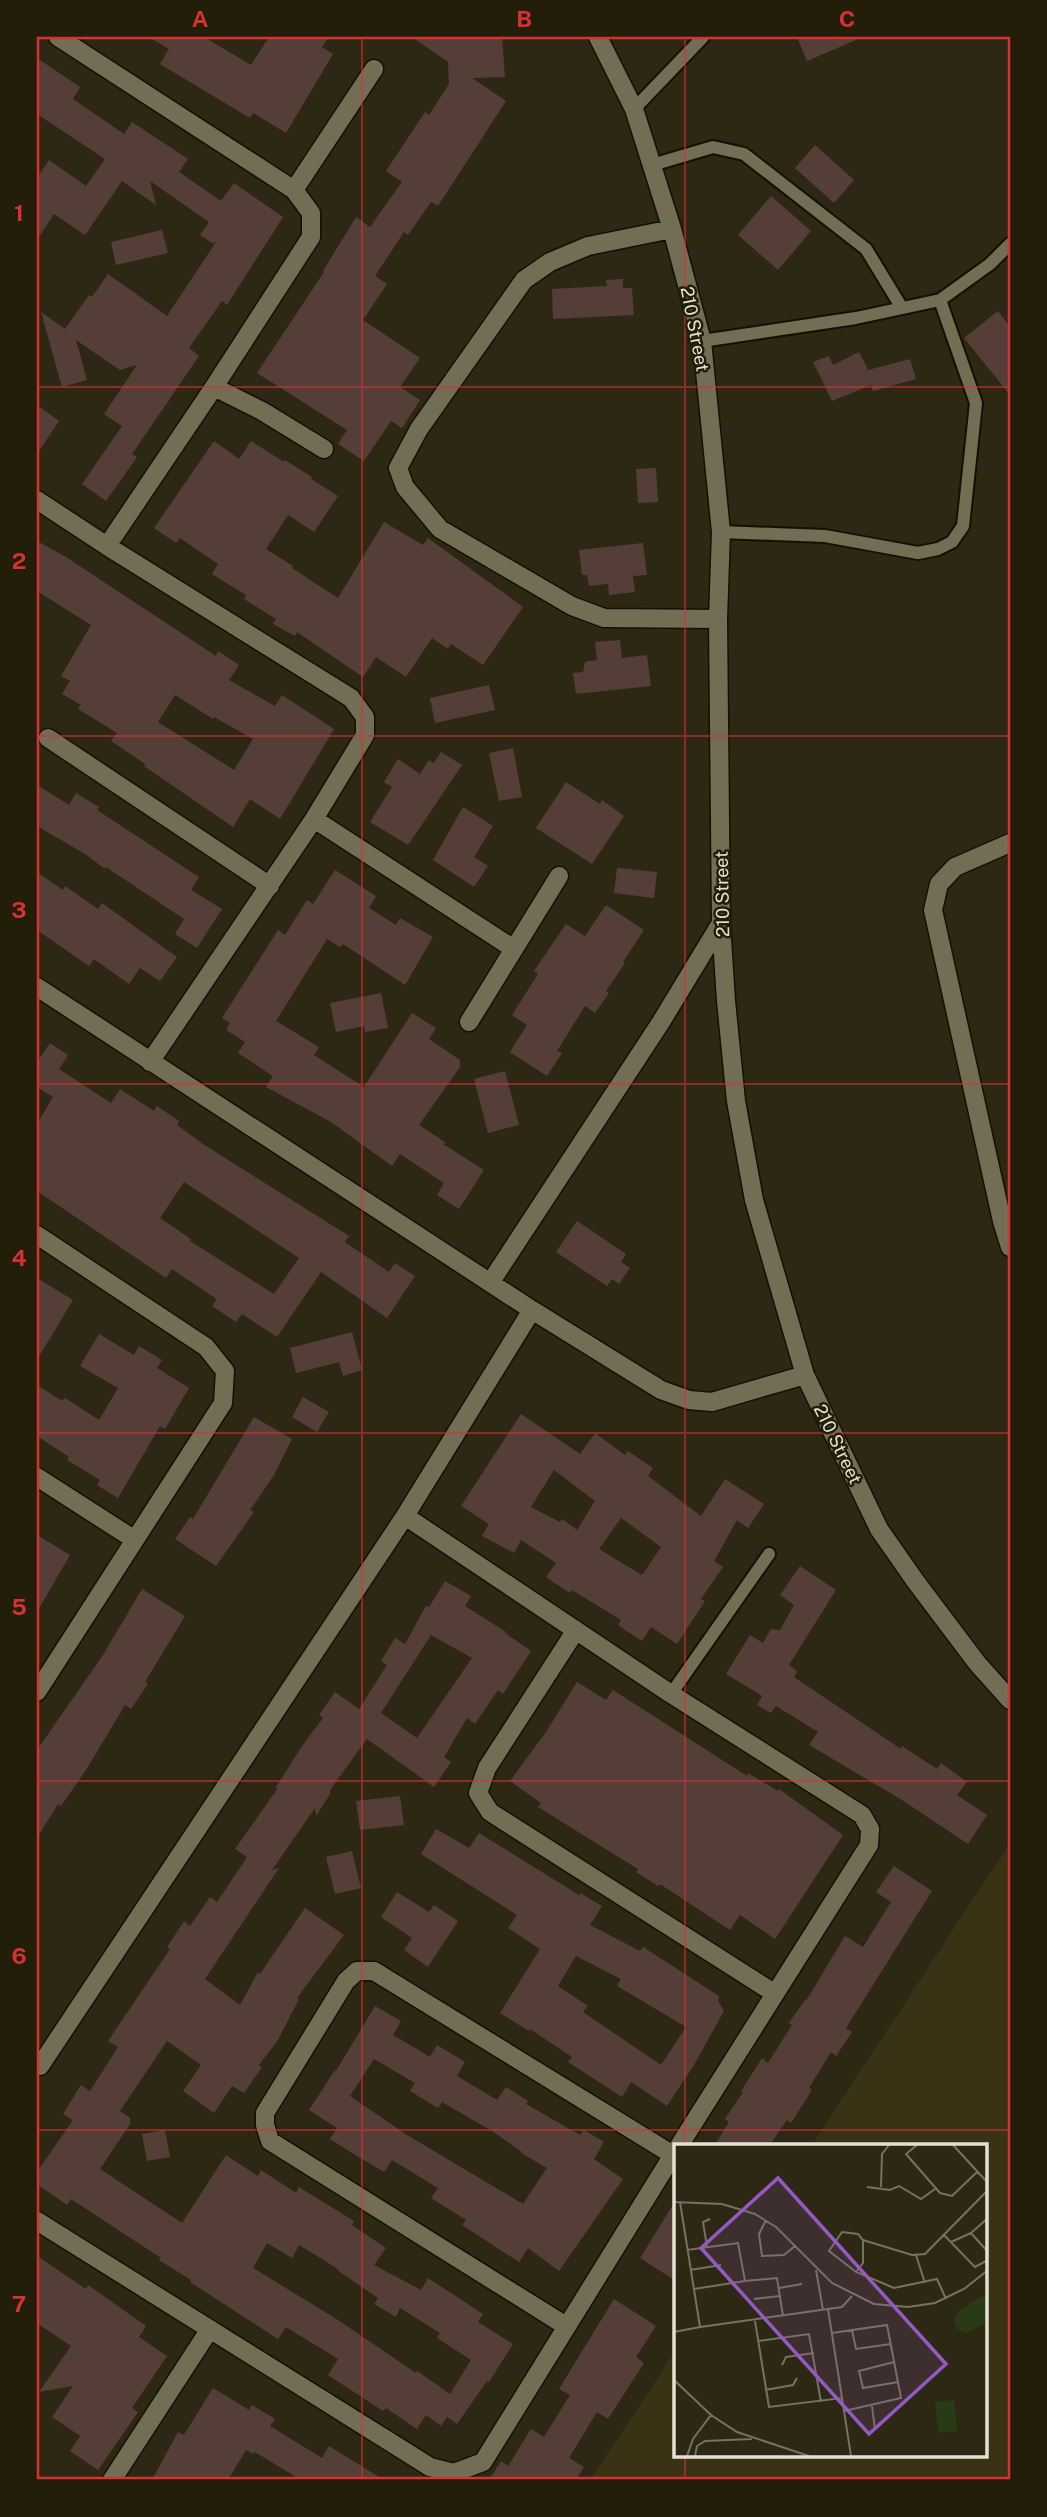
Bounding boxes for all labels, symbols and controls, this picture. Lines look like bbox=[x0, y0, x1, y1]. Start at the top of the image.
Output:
text: A bbox=[192, 5, 209, 32]
text: B bbox=[516, 5, 532, 32]
text: C bbox=[839, 5, 855, 32]
text: 1 bbox=[14, 199, 24, 226]
street label: 210 Street bbox=[676, 285, 714, 373]
text: 2 bbox=[12, 547, 26, 574]
street label: 210 Street bbox=[711, 851, 733, 937]
text: 3 bbox=[11, 896, 27, 923]
text: 4 bbox=[11, 1244, 27, 1271]
street label: 210 Street bbox=[810, 1401, 866, 1487]
text: 5 bbox=[11, 1593, 27, 1620]
text: 6 bbox=[11, 1942, 27, 1969]
inset map bbox=[674, 2144, 988, 2458]
text: 7 bbox=[12, 2290, 26, 2317]

